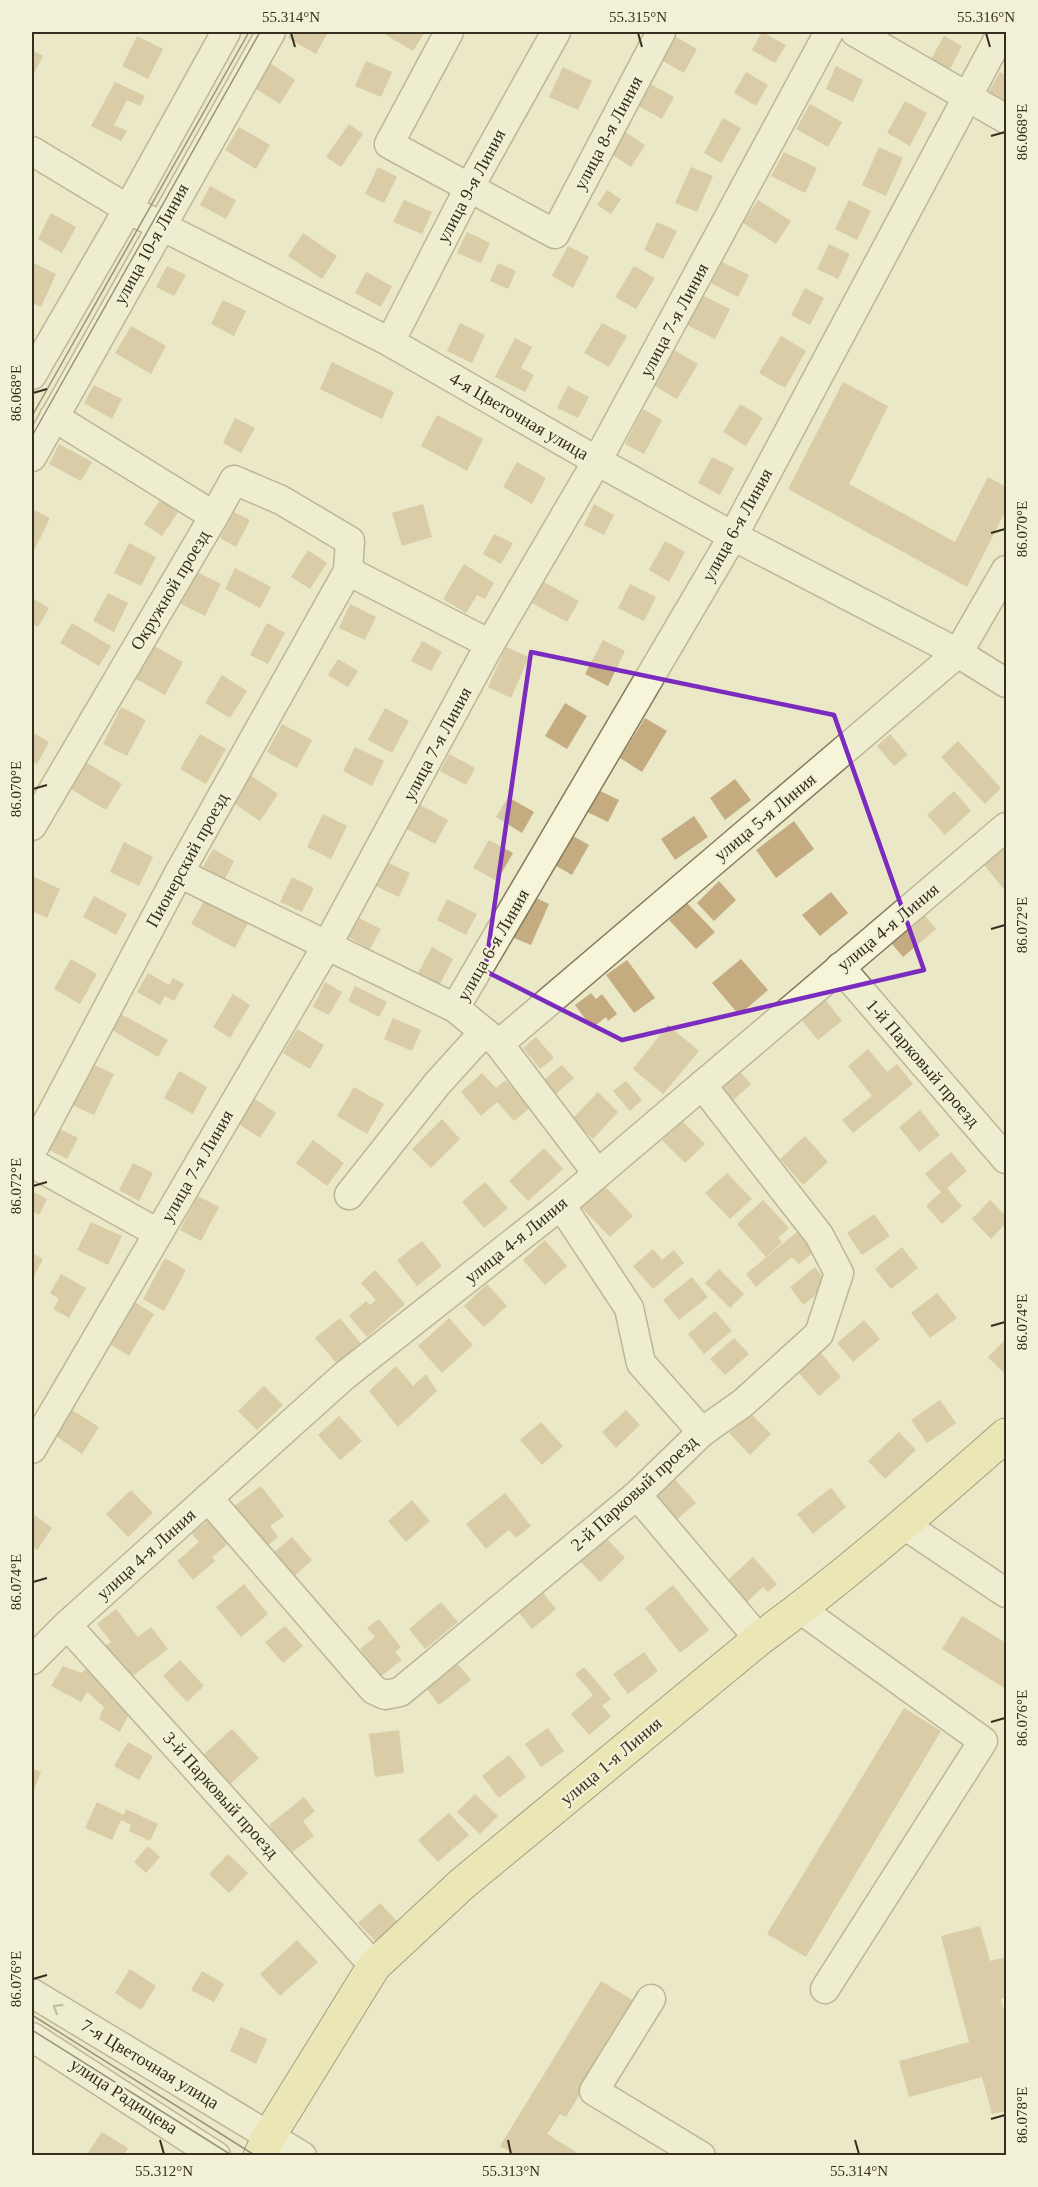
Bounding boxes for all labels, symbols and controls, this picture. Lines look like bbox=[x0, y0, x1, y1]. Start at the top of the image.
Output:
text: 55.314°N bbox=[262, 9, 320, 25]
text: 55.315°N bbox=[609, 9, 667, 25]
text: 55.316°N bbox=[957, 9, 1015, 25]
street label: улица 8-я Линия bbox=[570, 73, 646, 193]
text: 86.068°E bbox=[1014, 104, 1030, 160]
street label: улица 9-я Линия bbox=[433, 126, 509, 246]
street label: улица 10-я Линия bbox=[110, 180, 192, 308]
street label: улица 7-я Линия bbox=[636, 260, 712, 380]
text: 86.068°E bbox=[8, 365, 24, 421]
street label: 4-я Цветочная улица bbox=[446, 368, 592, 464]
street label: улица 6-я Линия bbox=[698, 465, 776, 585]
text: 86.070°E bbox=[1014, 501, 1030, 557]
street label: Окружной проезд bbox=[126, 526, 214, 654]
street label: улица 7-я Линия bbox=[399, 684, 475, 804]
text: 86.070°E bbox=[8, 761, 24, 817]
street label: улица 5-я Линия bbox=[710, 769, 820, 865]
street label: Пионерский проезд bbox=[142, 789, 232, 931]
street label: улица 4-я Линия bbox=[833, 879, 943, 975]
street label: улица 6-я Линия bbox=[453, 885, 533, 1005]
text: 86.072°E bbox=[1014, 897, 1030, 953]
street label: 1-й Парковый проезд bbox=[862, 995, 984, 1131]
street label: улица 7-я Линия bbox=[157, 1106, 237, 1226]
text: 86.072°E bbox=[8, 1158, 24, 1214]
street label: улица 4-я Линия bbox=[461, 1193, 571, 1287]
text: 86.074°E bbox=[1014, 1294, 1030, 1350]
street label: 2-й Парковый проезд bbox=[567, 1431, 701, 1555]
street label: улица 4-я Линия bbox=[92, 1504, 200, 1604]
text: 86.074°E bbox=[8, 1554, 24, 1610]
text: 86.076°E bbox=[1014, 1690, 1030, 1746]
street label: улица 1-я Линия bbox=[556, 1713, 666, 1809]
street label: 3-й Парковый проезд bbox=[159, 1728, 283, 1862]
text: 86.076°E bbox=[8, 1951, 24, 2007]
one-way arrow bbox=[53, 2004, 63, 2016]
street label: 7-я Цветочная улица bbox=[77, 2015, 223, 2113]
street label: улица Радищева bbox=[67, 2054, 181, 2138]
text: 86.078°E bbox=[1014, 2087, 1030, 2143]
text: 55.312°N bbox=[135, 2163, 193, 2179]
text: 55.313°N bbox=[482, 2163, 540, 2179]
text: 55.314°N bbox=[830, 2163, 888, 2179]

